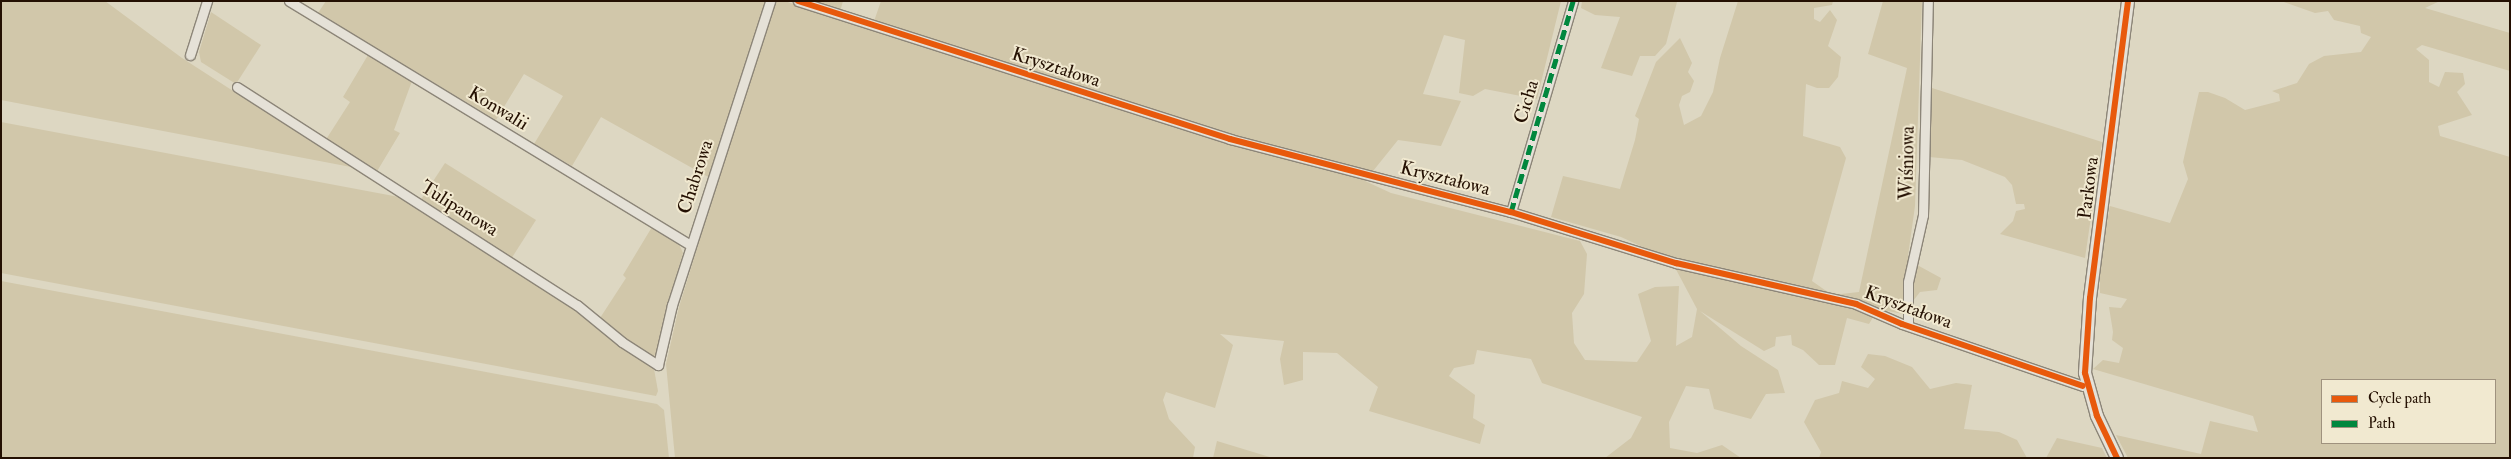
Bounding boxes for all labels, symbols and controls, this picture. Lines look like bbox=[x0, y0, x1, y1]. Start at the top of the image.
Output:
street label: Kryształowa bbox=[1009, 43, 1103, 93]
street label: Cicha bbox=[1510, 78, 1544, 126]
street label: Konwalii bbox=[464, 82, 532, 136]
street label: Wiśniowa bbox=[1896, 126, 1920, 200]
street label: Chabrowa bbox=[673, 137, 719, 217]
street label: Parkowa bbox=[2074, 155, 2104, 221]
street label: Kryształowa bbox=[1398, 157, 1492, 201]
street label: Tulipanowa bbox=[416, 176, 502, 242]
street label: Kryształowa bbox=[1861, 282, 1955, 334]
legend bbox=[2321, 379, 2496, 444]
text: Cycle path bbox=[2368, 389, 2431, 408]
text: Path bbox=[2368, 414, 2395, 433]

